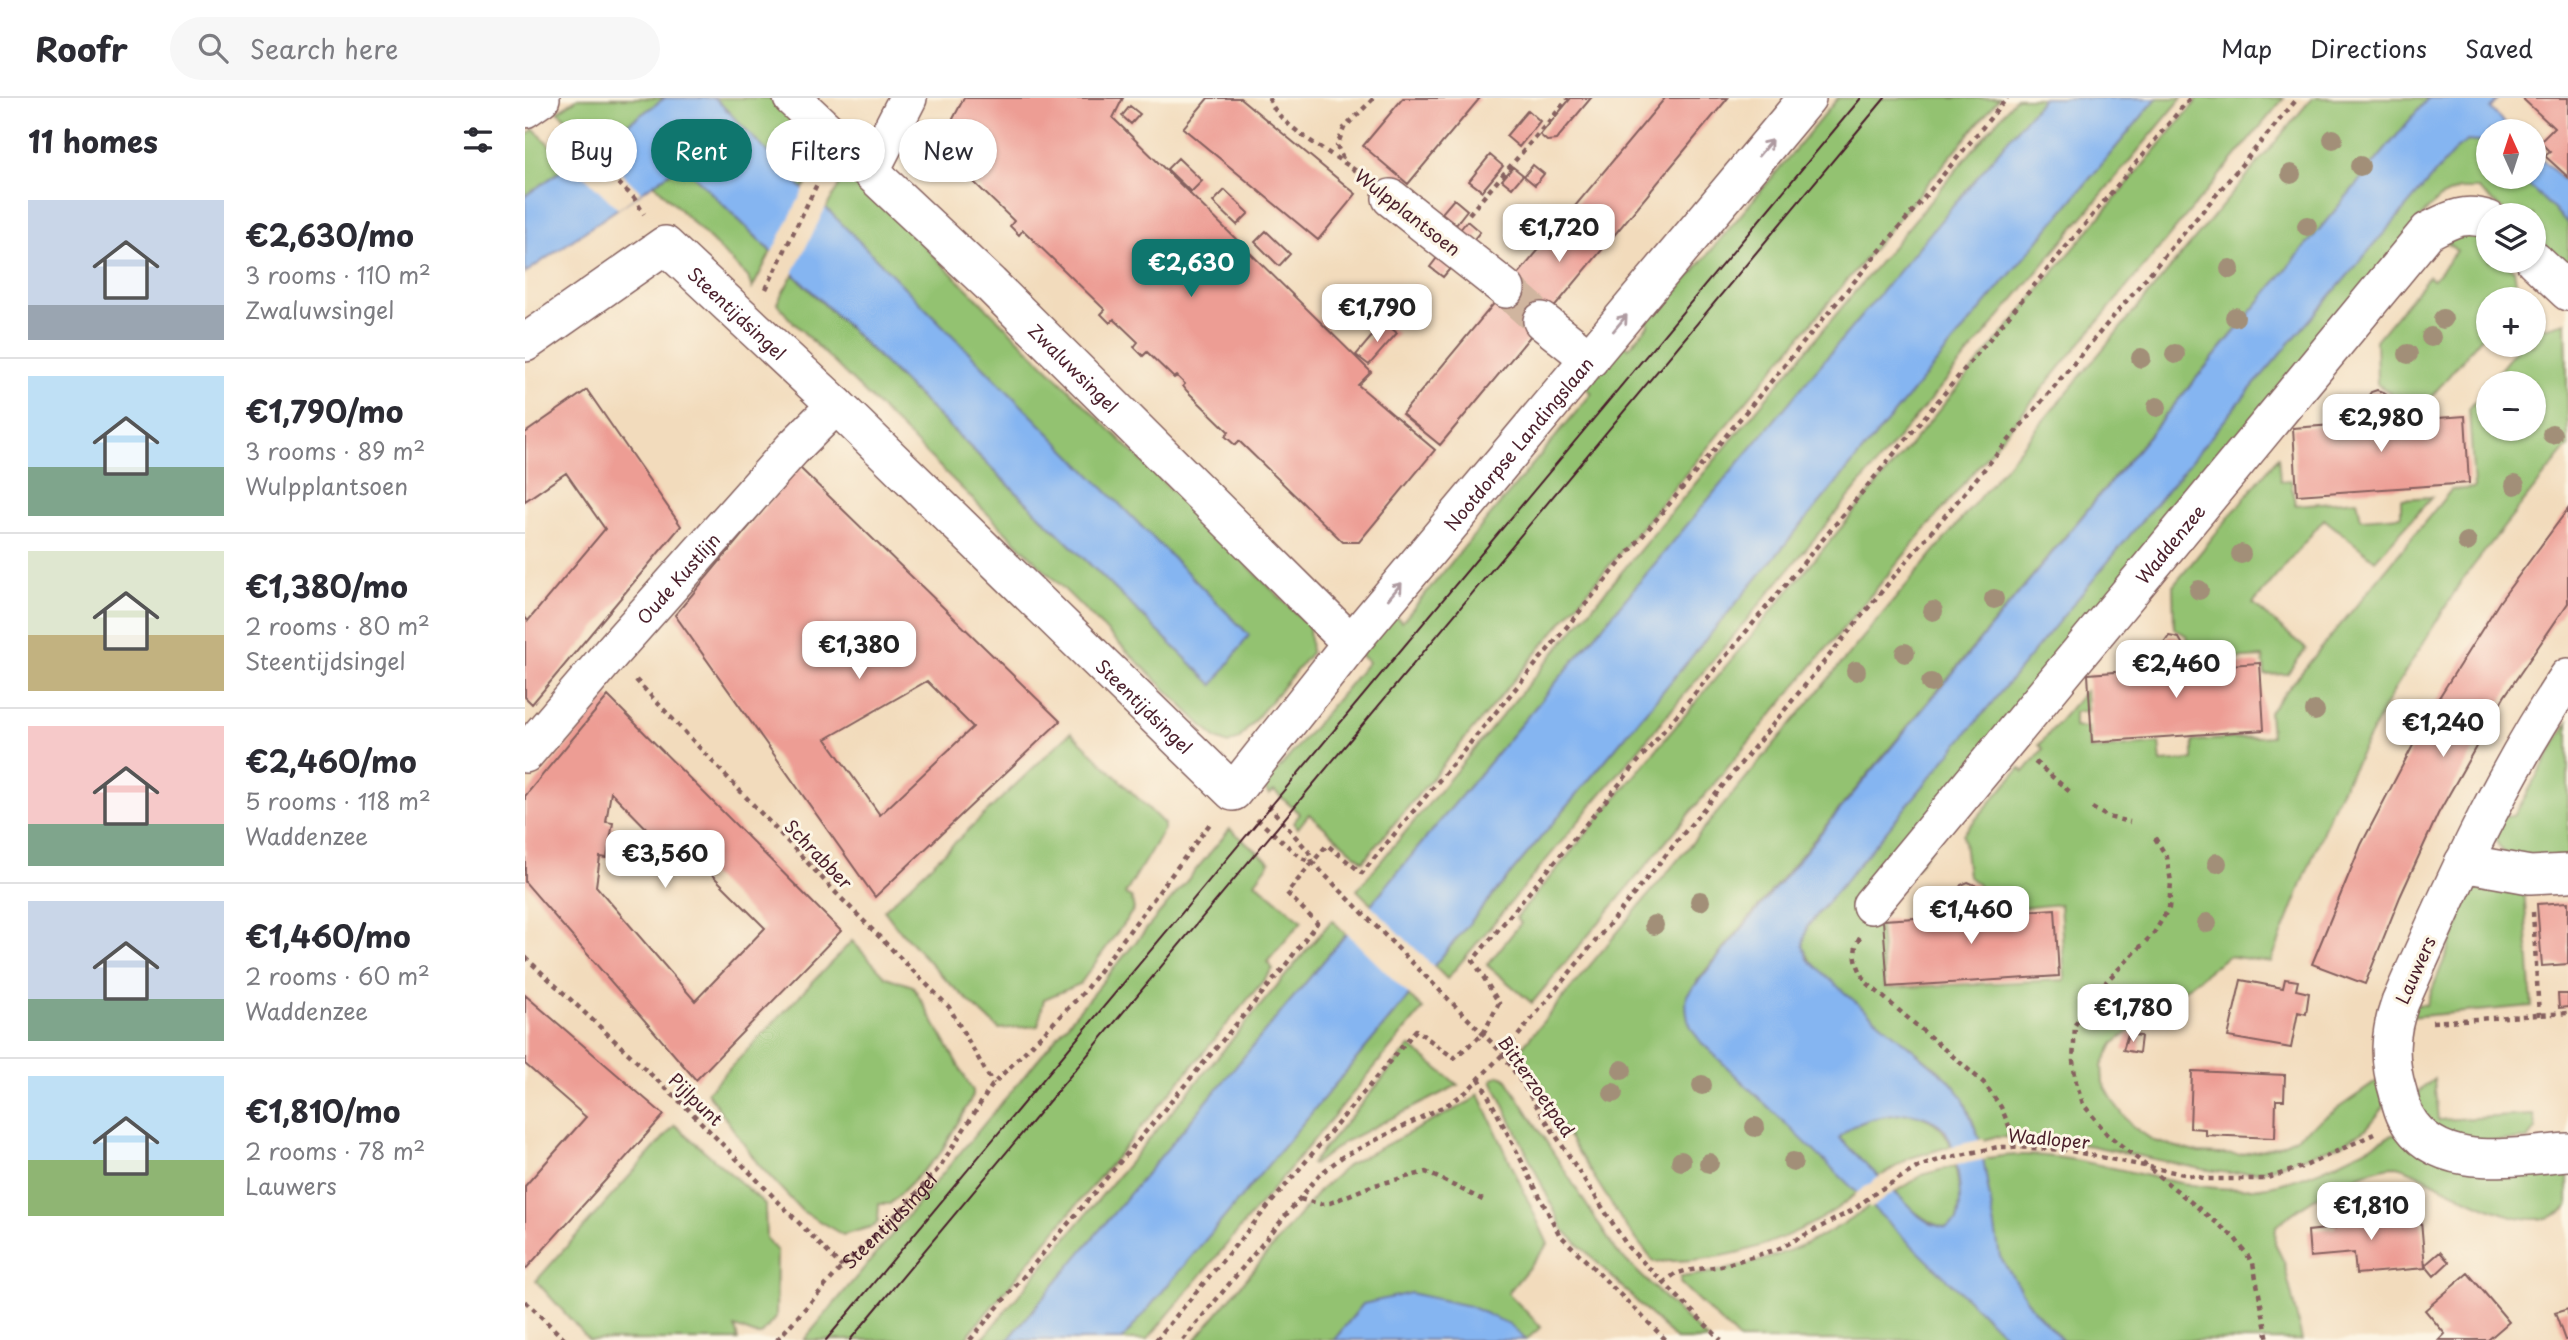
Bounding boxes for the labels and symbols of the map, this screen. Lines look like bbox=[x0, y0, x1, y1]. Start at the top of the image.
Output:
north arrow bbox=[2476, 119, 2546, 189]
one-way arrow bbox=[1757, 139, 1773, 157]
street label: Wulpplantsoen bbox=[1349, 162, 1467, 262]
pin: €1,720 bbox=[1502, 204, 1616, 264]
pin: €2,630 bbox=[1134, 240, 1248, 299]
street label: Steentijdsingel bbox=[682, 260, 793, 366]
pin: €1,790 bbox=[1320, 285, 1434, 344]
one-way arrow bbox=[1612, 314, 1628, 332]
street label: Zwaluwsingel bbox=[1023, 317, 1125, 418]
street label: Nootdorpse Landingslaan bbox=[1437, 350, 1599, 536]
pin: €2,980 bbox=[2324, 394, 2438, 454]
street label: Waddenzee bbox=[2129, 498, 2211, 589]
street label: Oude Kustlijn bbox=[630, 526, 726, 630]
one-way arrow bbox=[1387, 582, 1403, 600]
pin: €1,380 bbox=[802, 622, 916, 681]
pin: €2,460 bbox=[2119, 640, 2233, 700]
street label: Steentijdsingel bbox=[1090, 652, 1199, 759]
pin: €1,240 bbox=[2386, 700, 2500, 759]
street label: Schrabber bbox=[779, 813, 860, 895]
pin: €3,560 bbox=[608, 830, 722, 890]
pin: €1,460 bbox=[1914, 886, 2028, 946]
street label: Lauwers bbox=[2388, 932, 2442, 1008]
pin: €1,780 bbox=[2076, 984, 2190, 1044]
street label: Bitterzoetpad bbox=[1492, 1030, 1582, 1142]
street label: Pijlpunt bbox=[663, 1066, 729, 1132]
street label: Wadloper bbox=[2007, 1121, 2092, 1155]
street label: Steentijdsingel bbox=[835, 1166, 943, 1274]
pin: €1,810 bbox=[2314, 1182, 2428, 1242]

